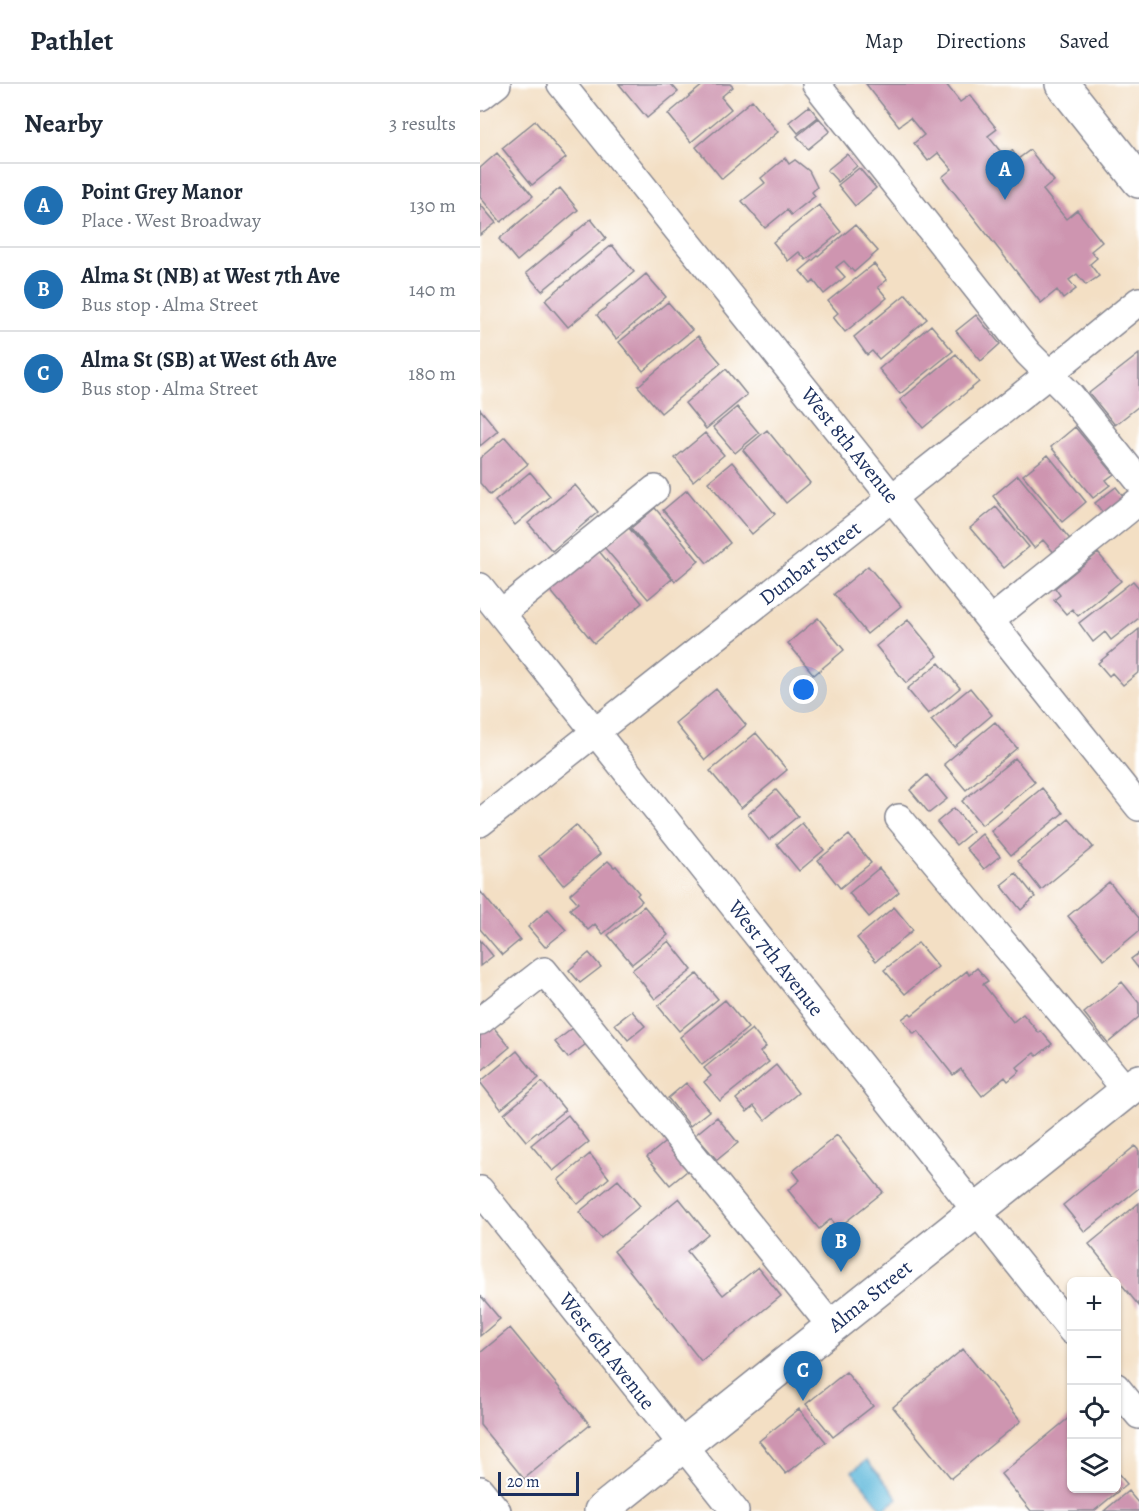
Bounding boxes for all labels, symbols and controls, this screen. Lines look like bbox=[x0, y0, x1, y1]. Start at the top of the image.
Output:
text: Pathlet bbox=[30, 22, 113, 60]
text: Map bbox=[865, 27, 903, 55]
text: Directions bbox=[936, 27, 1026, 55]
text: Saved bbox=[1059, 27, 1109, 55]
text: Nearby bbox=[24, 106, 103, 141]
text: 3 results bbox=[389, 110, 456, 137]
pin: A bbox=[986, 150, 1024, 200]
text: Point Grey Manor bbox=[81, 177, 243, 207]
text: A bbox=[37, 192, 50, 219]
text: 130 m bbox=[410, 192, 456, 219]
text: Place · West Broadway bbox=[81, 207, 261, 234]
text: Alma St (NB) at West 7th Ave bbox=[81, 261, 340, 291]
text: B bbox=[37, 276, 50, 303]
text: 140 m bbox=[409, 276, 456, 303]
text: Bus stop · Alma Street bbox=[81, 291, 258, 318]
text: Alma St (SB) at West 6th Ave bbox=[81, 345, 337, 375]
text: C bbox=[37, 360, 50, 387]
text: 180 m bbox=[408, 360, 456, 387]
text: Bus stop · Alma Street bbox=[81, 375, 258, 402]
street label: West 8th Avenue bbox=[794, 380, 906, 509]
street label: Dunbar Street bbox=[753, 514, 867, 612]
your location bbox=[789, 675, 818, 704]
street label: West 7th Avenue bbox=[721, 893, 830, 1022]
pin: B bbox=[822, 1222, 860, 1272]
street label: Alma Street bbox=[822, 1254, 918, 1339]
map controls bbox=[1067, 1277, 1121, 1493]
button: + bbox=[1067, 1277, 1121, 1331]
street label: West 6th Avenue bbox=[552, 1286, 662, 1415]
button: − bbox=[1067, 1331, 1121, 1385]
pin: C bbox=[784, 1352, 822, 1401]
button: locate bbox=[1067, 1385, 1121, 1439]
button: layers bbox=[1067, 1439, 1121, 1493]
scale bar bbox=[498, 1469, 579, 1496]
text: 20 m bbox=[507, 1471, 540, 1493]

